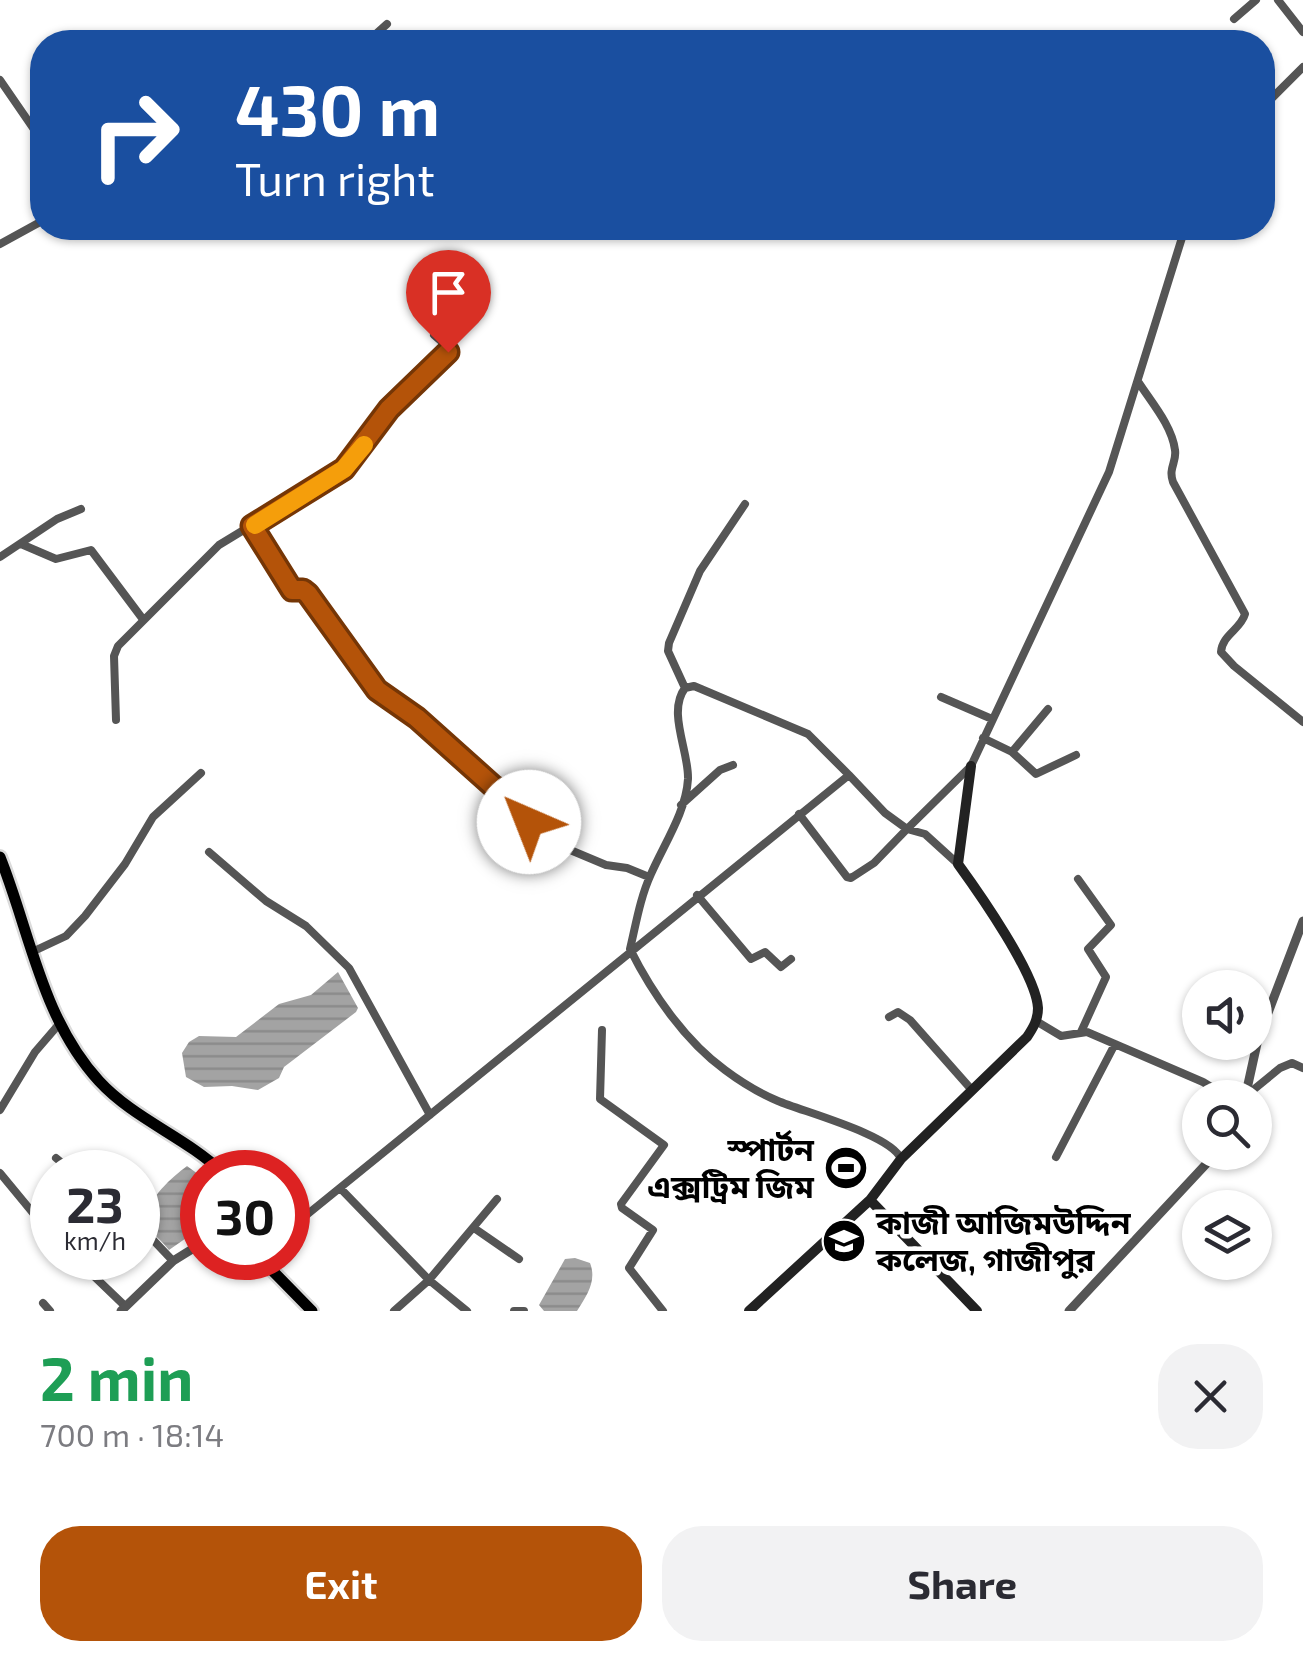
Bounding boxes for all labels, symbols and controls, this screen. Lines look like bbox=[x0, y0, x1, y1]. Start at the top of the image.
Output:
text: 430 m bbox=[235, 66, 440, 150]
icon: right bbox=[70, 70, 200, 200]
text: Turn right bbox=[235, 151, 435, 205]
pin bbox=[406, 250, 491, 353]
icon: arrive bbox=[421, 265, 476, 320]
position arrow bbox=[477, 770, 581, 874]
map controls bbox=[1182, 970, 1272, 1280]
button: sound bbox=[1182, 970, 1272, 1060]
button: search bbox=[1182, 1080, 1272, 1170]
place label: স্পার্টন এক্সট্রিম জিম bbox=[647, 1129, 815, 1204]
sports icon: স্পার্টন এক্সট্রিম জিম bbox=[823, 1145, 869, 1191]
speed limit sign: 30 bbox=[180, 1150, 310, 1280]
text: 23 bbox=[66, 1173, 124, 1233]
button: layers bbox=[1182, 1190, 1272, 1280]
place label: কাজী আজিমউদ্দিন কলেজ, গাজীপুর bbox=[875, 1202, 1132, 1279]
school or university icon: কাজী আজিমউদ্দিন কলেজ, গাজীপুর bbox=[821, 1218, 867, 1264]
text: km/h bbox=[64, 1225, 126, 1255]
text: 2 min bbox=[40, 1341, 193, 1413]
button: close bbox=[1158, 1344, 1263, 1449]
text: 700 m · 18:14 bbox=[40, 1415, 224, 1453]
button: Exit bbox=[40, 1526, 642, 1641]
button: Share bbox=[662, 1526, 1263, 1641]

